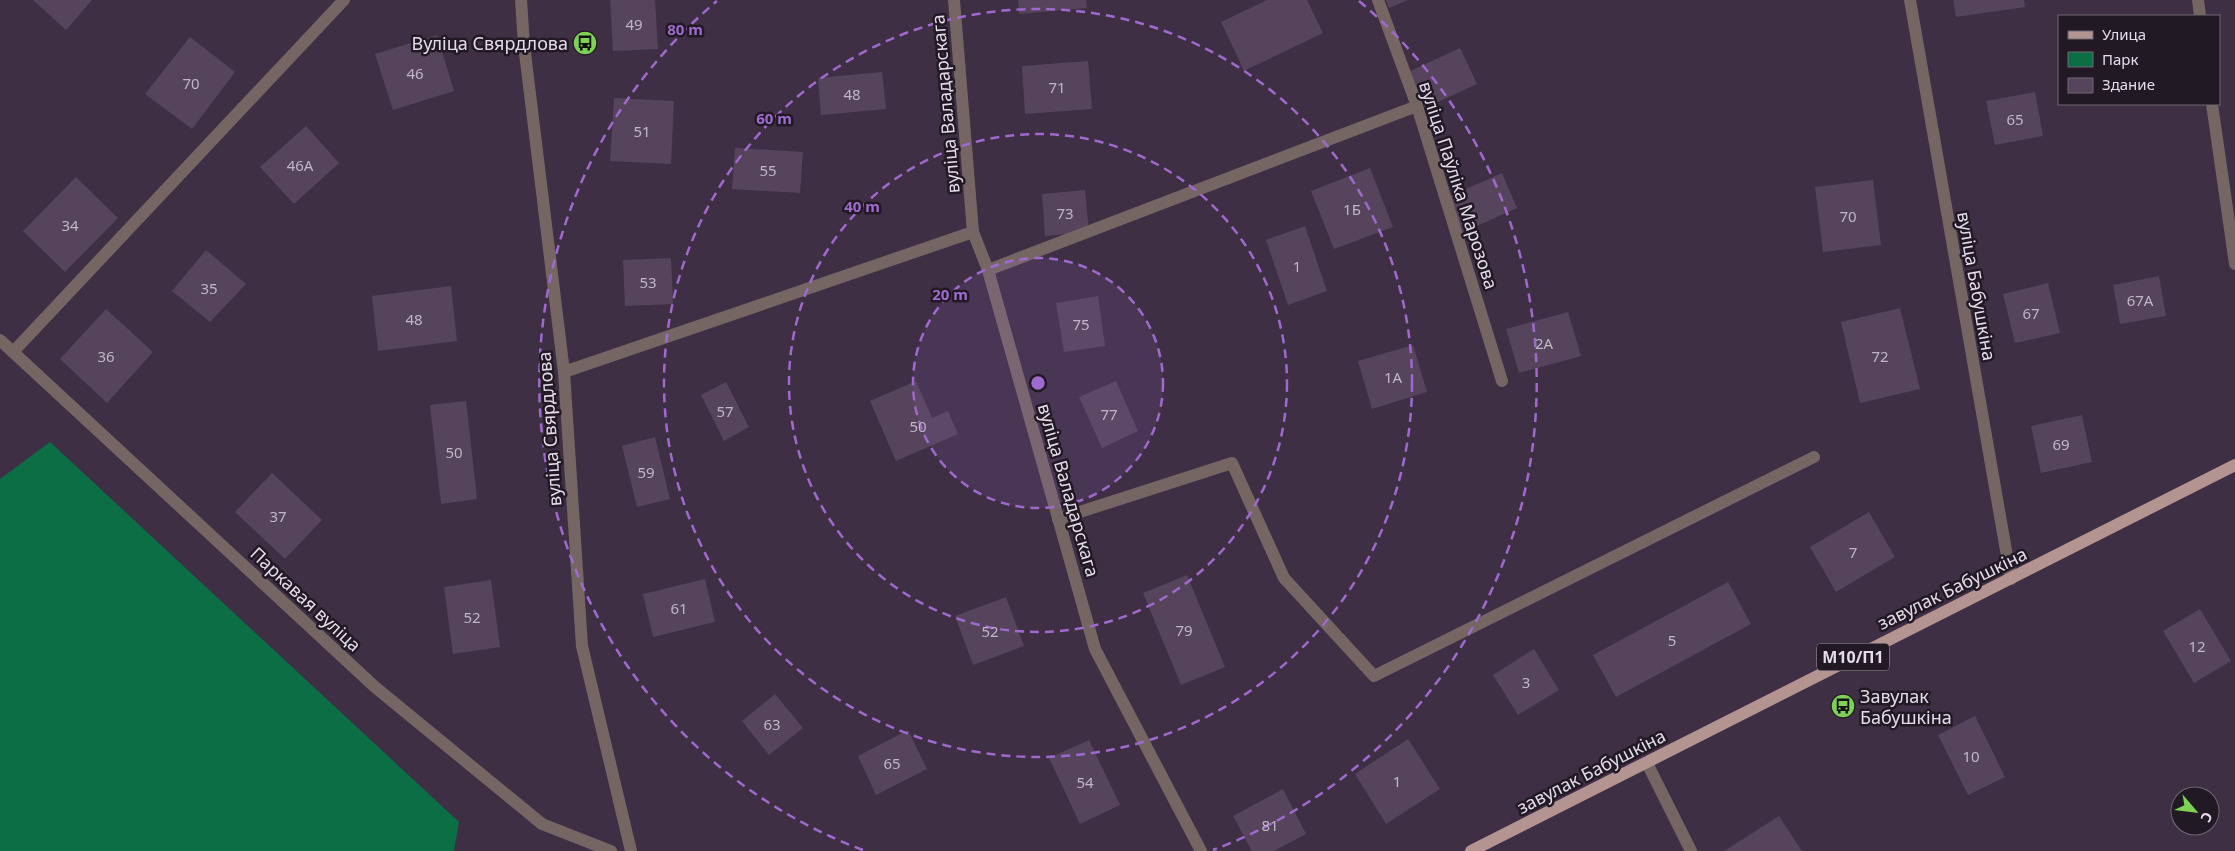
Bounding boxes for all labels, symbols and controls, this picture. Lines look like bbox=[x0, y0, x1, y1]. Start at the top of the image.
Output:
house number: 49 bbox=[625, 14, 643, 34]
street label: вуліца Валадарскага bbox=[925, 14, 965, 194]
legend bbox=[2058, 15, 2220, 105]
text: 80 m bbox=[667, 19, 703, 39]
text: Улица bbox=[2102, 24, 2146, 44]
bus stop icon: Вуліца Свярдлова bbox=[572, 30, 598, 56]
place label: Вуліца Свярдлова bbox=[412, 31, 568, 55]
text: Парк bbox=[2102, 49, 2138, 69]
house number: 46 bbox=[406, 63, 424, 83]
house number: 70 bbox=[182, 73, 200, 93]
text: Здание bbox=[2102, 74, 2155, 94]
house number: 71 bbox=[1048, 77, 1066, 97]
street label: вуліца Паўліка Марозова bbox=[1414, 78, 1504, 292]
house number: 48 bbox=[843, 84, 861, 104]
text: 60 m bbox=[756, 108, 792, 128]
house number: 65 bbox=[2006, 109, 2024, 129]
house number: 51 bbox=[633, 121, 651, 141]
house number: 46А bbox=[287, 155, 314, 175]
house number: 55 bbox=[759, 160, 777, 180]
text: 40 m bbox=[844, 196, 880, 216]
house number: 1Б bbox=[1343, 199, 1361, 219]
house number: 73 bbox=[1056, 203, 1074, 223]
house number: 70 bbox=[1839, 206, 1857, 226]
street label: вуліца Бабушкіна bbox=[1952, 210, 2002, 362]
house number: 34 bbox=[61, 215, 79, 235]
house number: 1 bbox=[1293, 256, 1301, 276]
house number: 53 bbox=[639, 272, 657, 292]
house number: 35 bbox=[200, 278, 218, 298]
text: 20 m bbox=[932, 284, 968, 304]
house number: 67А bbox=[2127, 290, 2154, 310]
house number: 67 bbox=[2022, 303, 2040, 323]
house number: 48 bbox=[405, 309, 423, 329]
house number: 75 bbox=[1072, 314, 1090, 334]
house number: 2А bbox=[1535, 333, 1554, 353]
house number: 36 bbox=[97, 346, 115, 366]
house number: 72 bbox=[1871, 346, 1889, 366]
street label: вуліца Свярдлова bbox=[532, 351, 566, 507]
house number: 1А bbox=[1384, 367, 1403, 387]
centre of rings bbox=[1029, 374, 1047, 392]
house number: 57 bbox=[716, 401, 734, 421]
street label: вуліца Валадарскага bbox=[1033, 401, 1105, 579]
house number: 77 bbox=[1100, 404, 1118, 424]
house number: 50 bbox=[909, 416, 927, 436]
house number: 69 bbox=[2052, 434, 2070, 454]
house number: 50 bbox=[445, 442, 463, 462]
house number: 59 bbox=[637, 462, 655, 482]
house number: 37 bbox=[269, 506, 287, 526]
street label: Паркавая вуліца bbox=[246, 541, 366, 657]
street label: завулак Бабушкіна bbox=[1873, 541, 2031, 635]
house number: 7 bbox=[1849, 542, 1857, 562]
house number: 61 bbox=[670, 598, 688, 618]
house number: 52 bbox=[463, 607, 481, 627]
house number: 79 bbox=[1175, 620, 1193, 640]
house number: 52 bbox=[981, 621, 999, 641]
house number: 5 bbox=[1668, 630, 1676, 650]
house number: 12 bbox=[2188, 636, 2206, 656]
road number: М10/П1 bbox=[1817, 644, 1889, 670]
house number: 3 bbox=[1522, 672, 1530, 692]
place label: Завулак Бабушкіна bbox=[1860, 684, 1952, 729]
bus stop icon: Завулак Бабушкіна bbox=[1830, 693, 1856, 719]
house number: 63 bbox=[763, 714, 781, 734]
street label: завулак Бабушкіна bbox=[1513, 723, 1669, 819]
house number: 10 bbox=[1962, 746, 1980, 766]
house number: 65 bbox=[883, 753, 901, 773]
house number: 1 bbox=[1393, 771, 1401, 791]
house number: 54 bbox=[1076, 772, 1094, 792]
north arrow bbox=[2170, 786, 2220, 836]
text: С bbox=[2196, 809, 2217, 826]
house number: 81 bbox=[1261, 815, 1279, 835]

